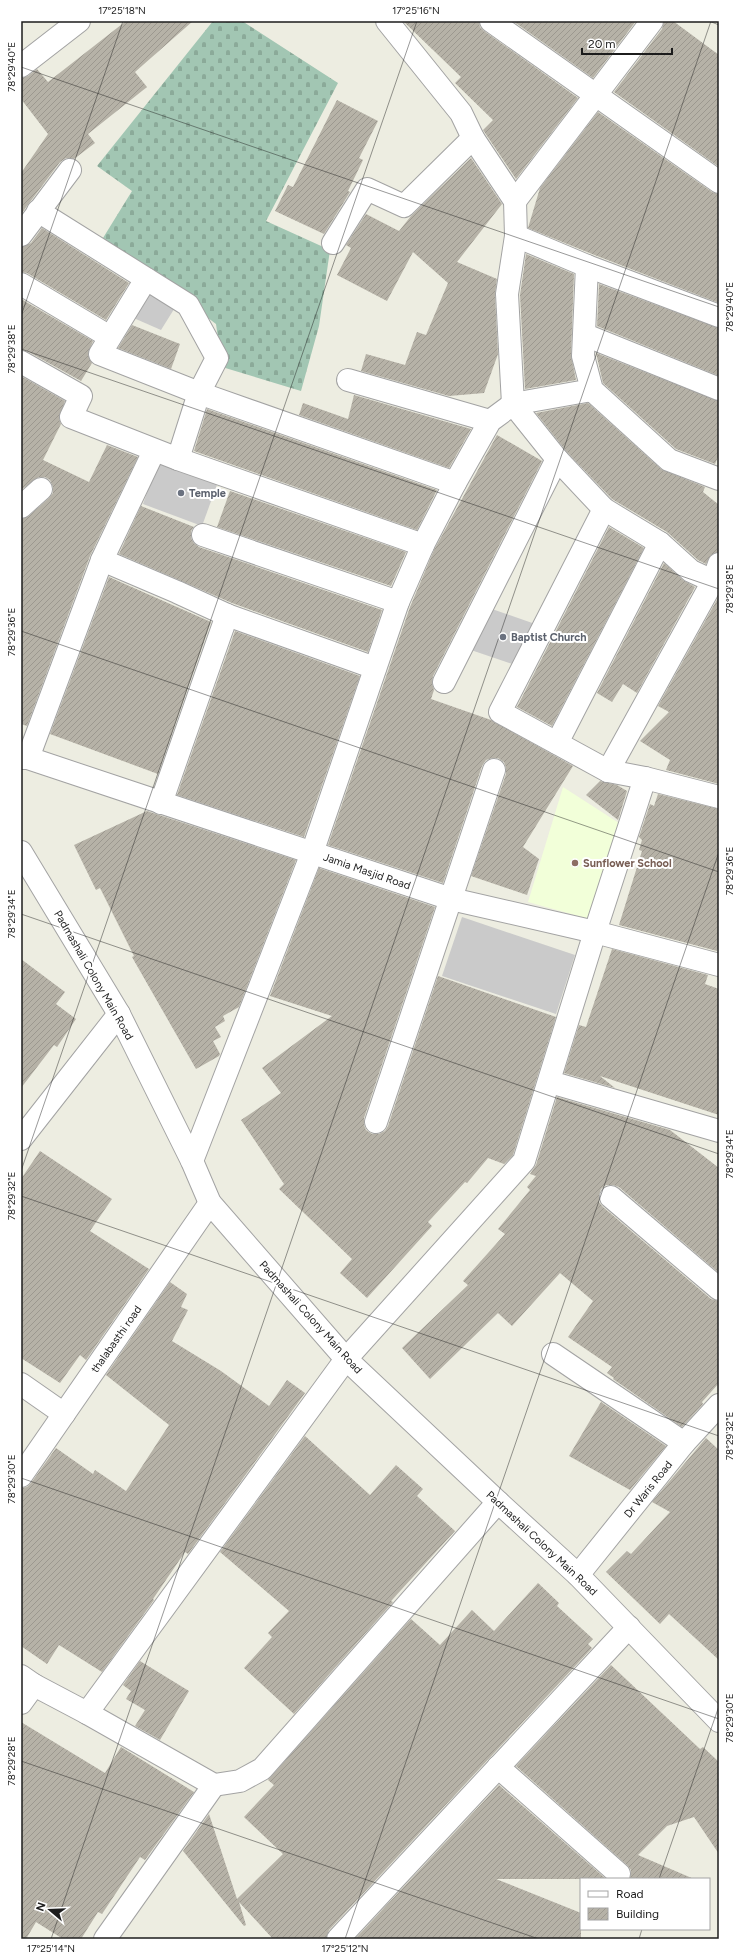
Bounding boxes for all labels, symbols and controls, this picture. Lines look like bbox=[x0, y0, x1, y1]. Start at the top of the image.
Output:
text: 17°25'18"N bbox=[98, 4, 146, 17]
text: 17°25'16"N bbox=[392, 4, 440, 17]
scale bar bbox=[582, 30, 672, 56]
text: 20 m bbox=[588, 37, 616, 51]
text: 78°29'40"E bbox=[5, 42, 18, 92]
text: 78°29'40"E bbox=[723, 282, 736, 332]
text: 78°29'38"E bbox=[5, 324, 18, 374]
place label: Temple bbox=[189, 487, 226, 500]
marker: Temple bbox=[176, 488, 186, 498]
text: 78°29'38"E bbox=[723, 564, 736, 614]
text: 78°29'36"E bbox=[5, 608, 18, 656]
place label: Baptist Church bbox=[511, 631, 587, 644]
marker: Baptist Church bbox=[498, 632, 508, 642]
text: 78°29'36"E bbox=[723, 847, 736, 895]
street label: Jamia Masjid Road bbox=[321, 850, 412, 893]
place label: Sunflower School bbox=[583, 857, 672, 870]
marker: Sunflower School bbox=[570, 858, 580, 868]
text: 78°29'34"E bbox=[5, 889, 18, 939]
street label: Padmashali Colony Main Road bbox=[51, 908, 136, 1042]
text: 78°29'34"E bbox=[723, 1129, 736, 1179]
text: 78°29'32"E bbox=[5, 1172, 18, 1220]
street label: Padmashali Colony Main Road bbox=[257, 1258, 365, 1376]
street label: thalabasthi road bbox=[88, 1303, 144, 1375]
text: 78°29'32"E bbox=[723, 1412, 736, 1460]
text: 78°29'30"E bbox=[5, 1454, 18, 1504]
street label: Dr Waris Road bbox=[622, 1458, 675, 1520]
street label: Padmashali Colony Main Road bbox=[483, 1488, 600, 1598]
text: 78°29'30"E bbox=[723, 1693, 736, 1743]
text: 78°29'28"E bbox=[5, 1736, 18, 1786]
legend bbox=[580, 1878, 710, 1930]
text: Road bbox=[616, 1887, 644, 1901]
north arrow bbox=[30, 1890, 70, 1930]
text: N bbox=[33, 1901, 49, 1913]
text: Building bbox=[616, 1907, 659, 1921]
text: 17°25'14"N bbox=[27, 1942, 75, 1955]
text: 17°25'12"N bbox=[321, 1942, 369, 1955]

